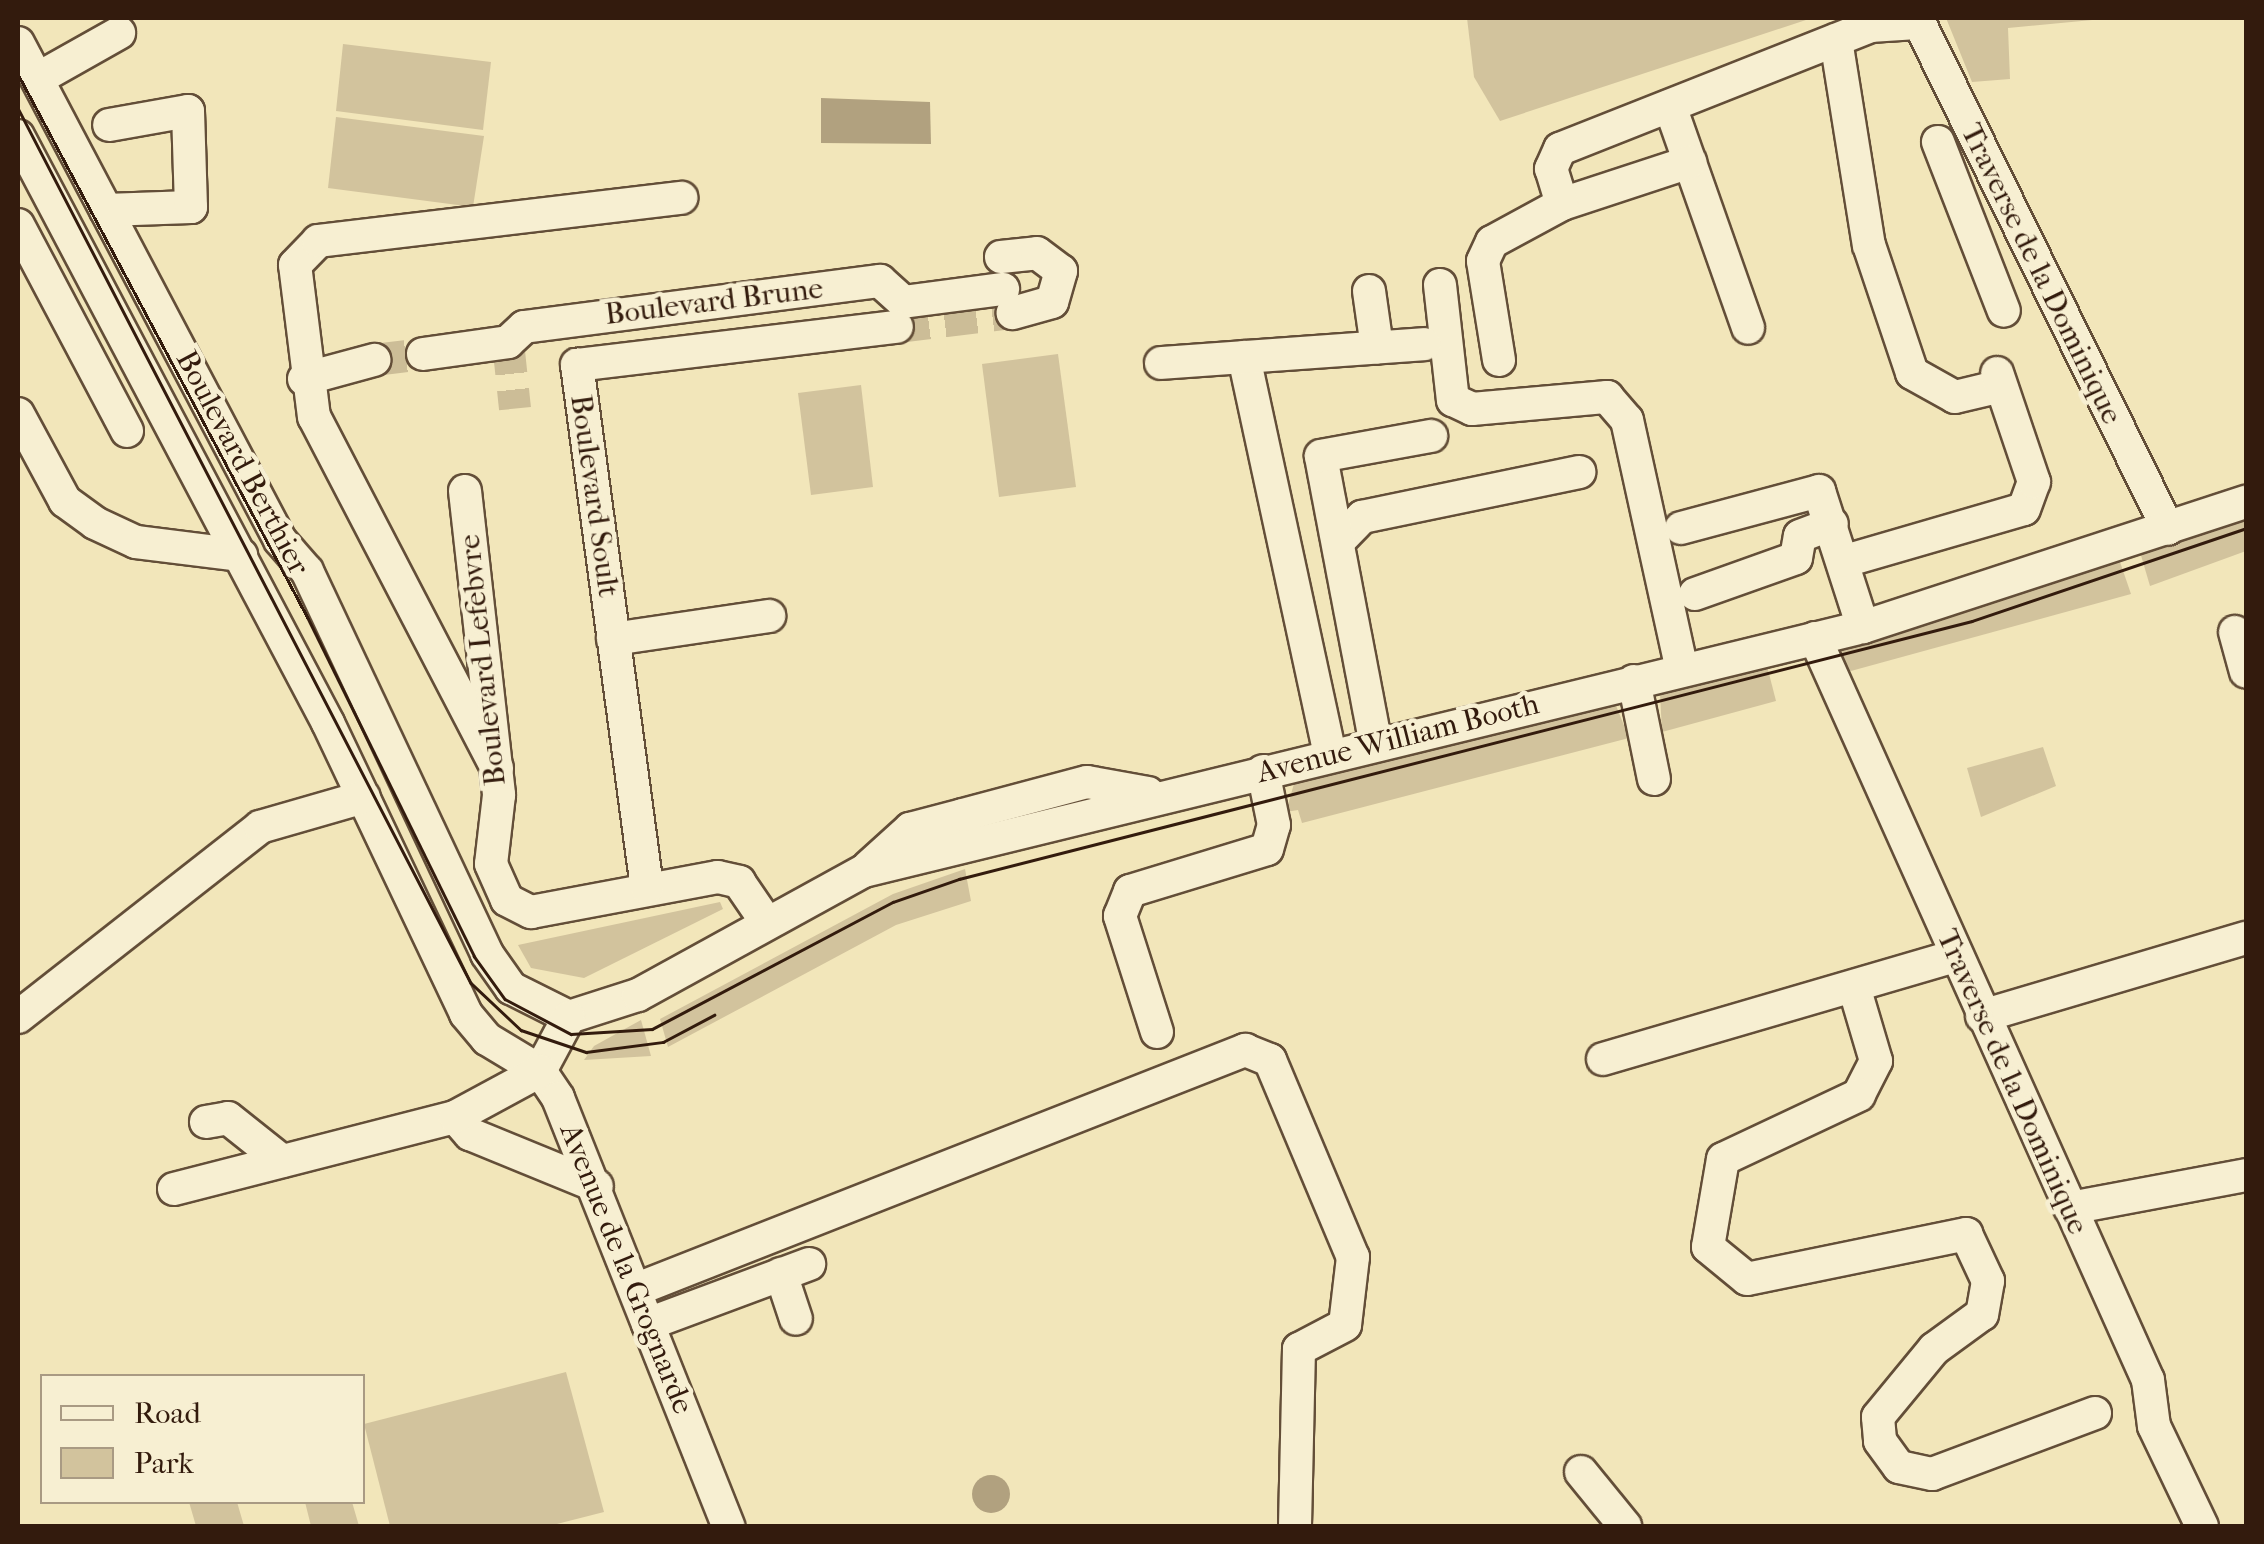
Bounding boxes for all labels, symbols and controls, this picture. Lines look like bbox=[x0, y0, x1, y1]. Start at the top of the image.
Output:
street label: Traverse de la Dominique bbox=[1953, 118, 2129, 430]
street label: Boulevard Brune bbox=[603, 271, 825, 333]
street label: Boulevard Berthier bbox=[168, 345, 316, 581]
street label: Boulevard Soult bbox=[562, 392, 626, 600]
street label: Boulevard Lefebvre bbox=[452, 533, 514, 787]
street label: Avenue William Booth bbox=[1253, 687, 1543, 791]
street label: Traverse de la Dominique bbox=[1928, 924, 2096, 1240]
street label: Avenue de la Grognarde bbox=[551, 1119, 701, 1419]
legend bbox=[40, 1374, 365, 1504]
text: Road bbox=[134, 1396, 201, 1431]
text: Park bbox=[134, 1446, 194, 1481]

